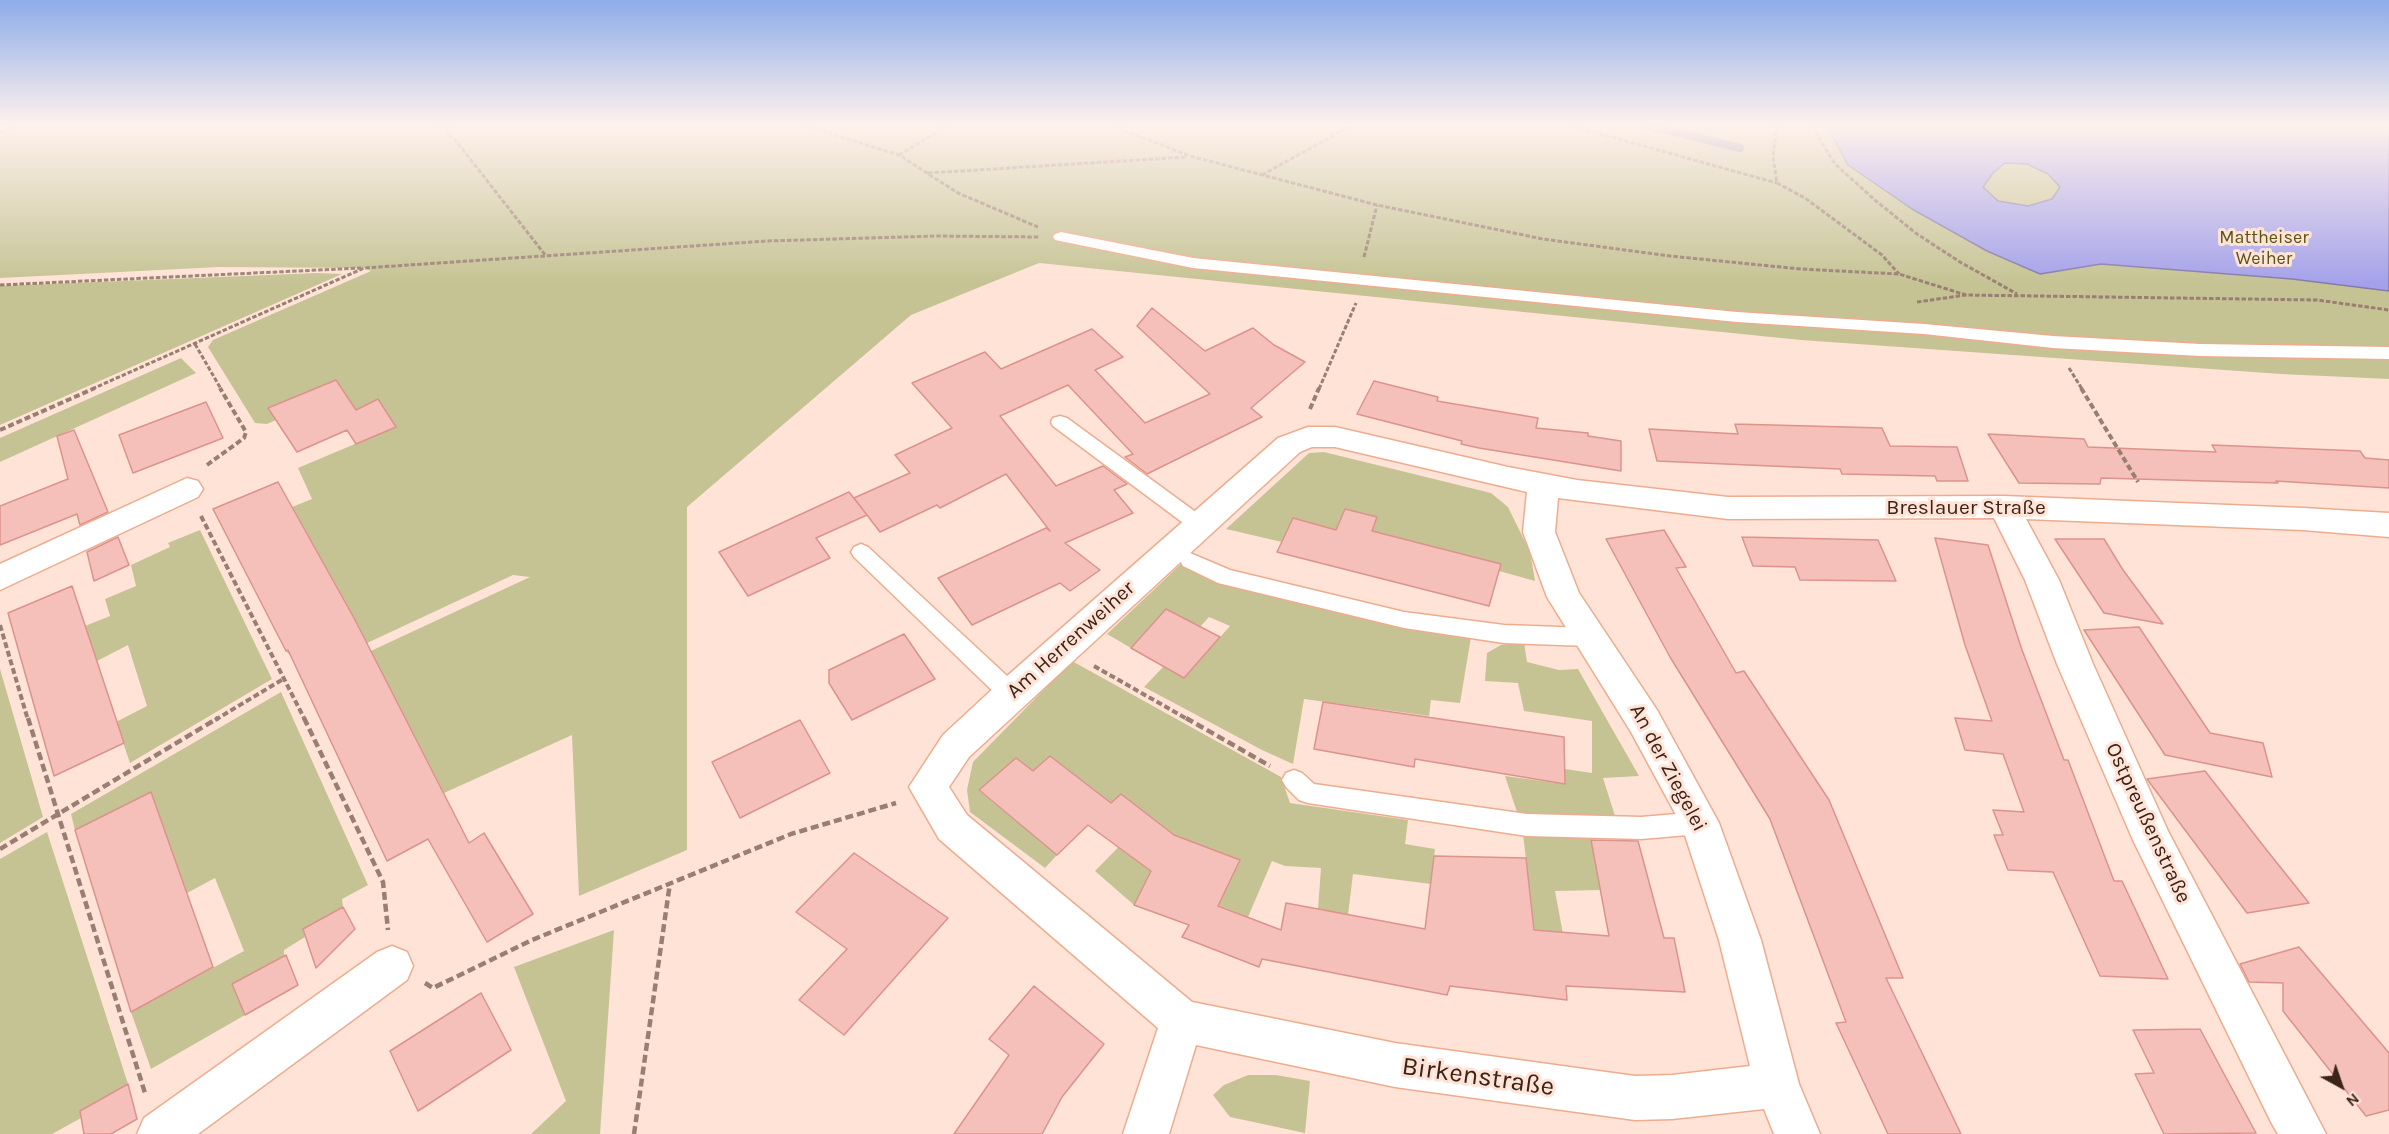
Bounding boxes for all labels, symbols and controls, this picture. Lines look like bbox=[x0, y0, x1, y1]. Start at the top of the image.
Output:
park label: Mattheiser Weiher bbox=[2219, 227, 2309, 270]
street label: Breslauer Straße bbox=[1886, 495, 2046, 521]
street label: Am Herrenweiher bbox=[1002, 576, 1140, 704]
street label: An der Ziegelei bbox=[1624, 700, 1712, 836]
street label: Ostpreußenstraße bbox=[2100, 739, 2196, 907]
street label: Birkenstraße bbox=[1400, 1051, 1556, 1103]
north arrow bbox=[2311, 1056, 2371, 1116]
text: N bbox=[2342, 1089, 2363, 1111]

